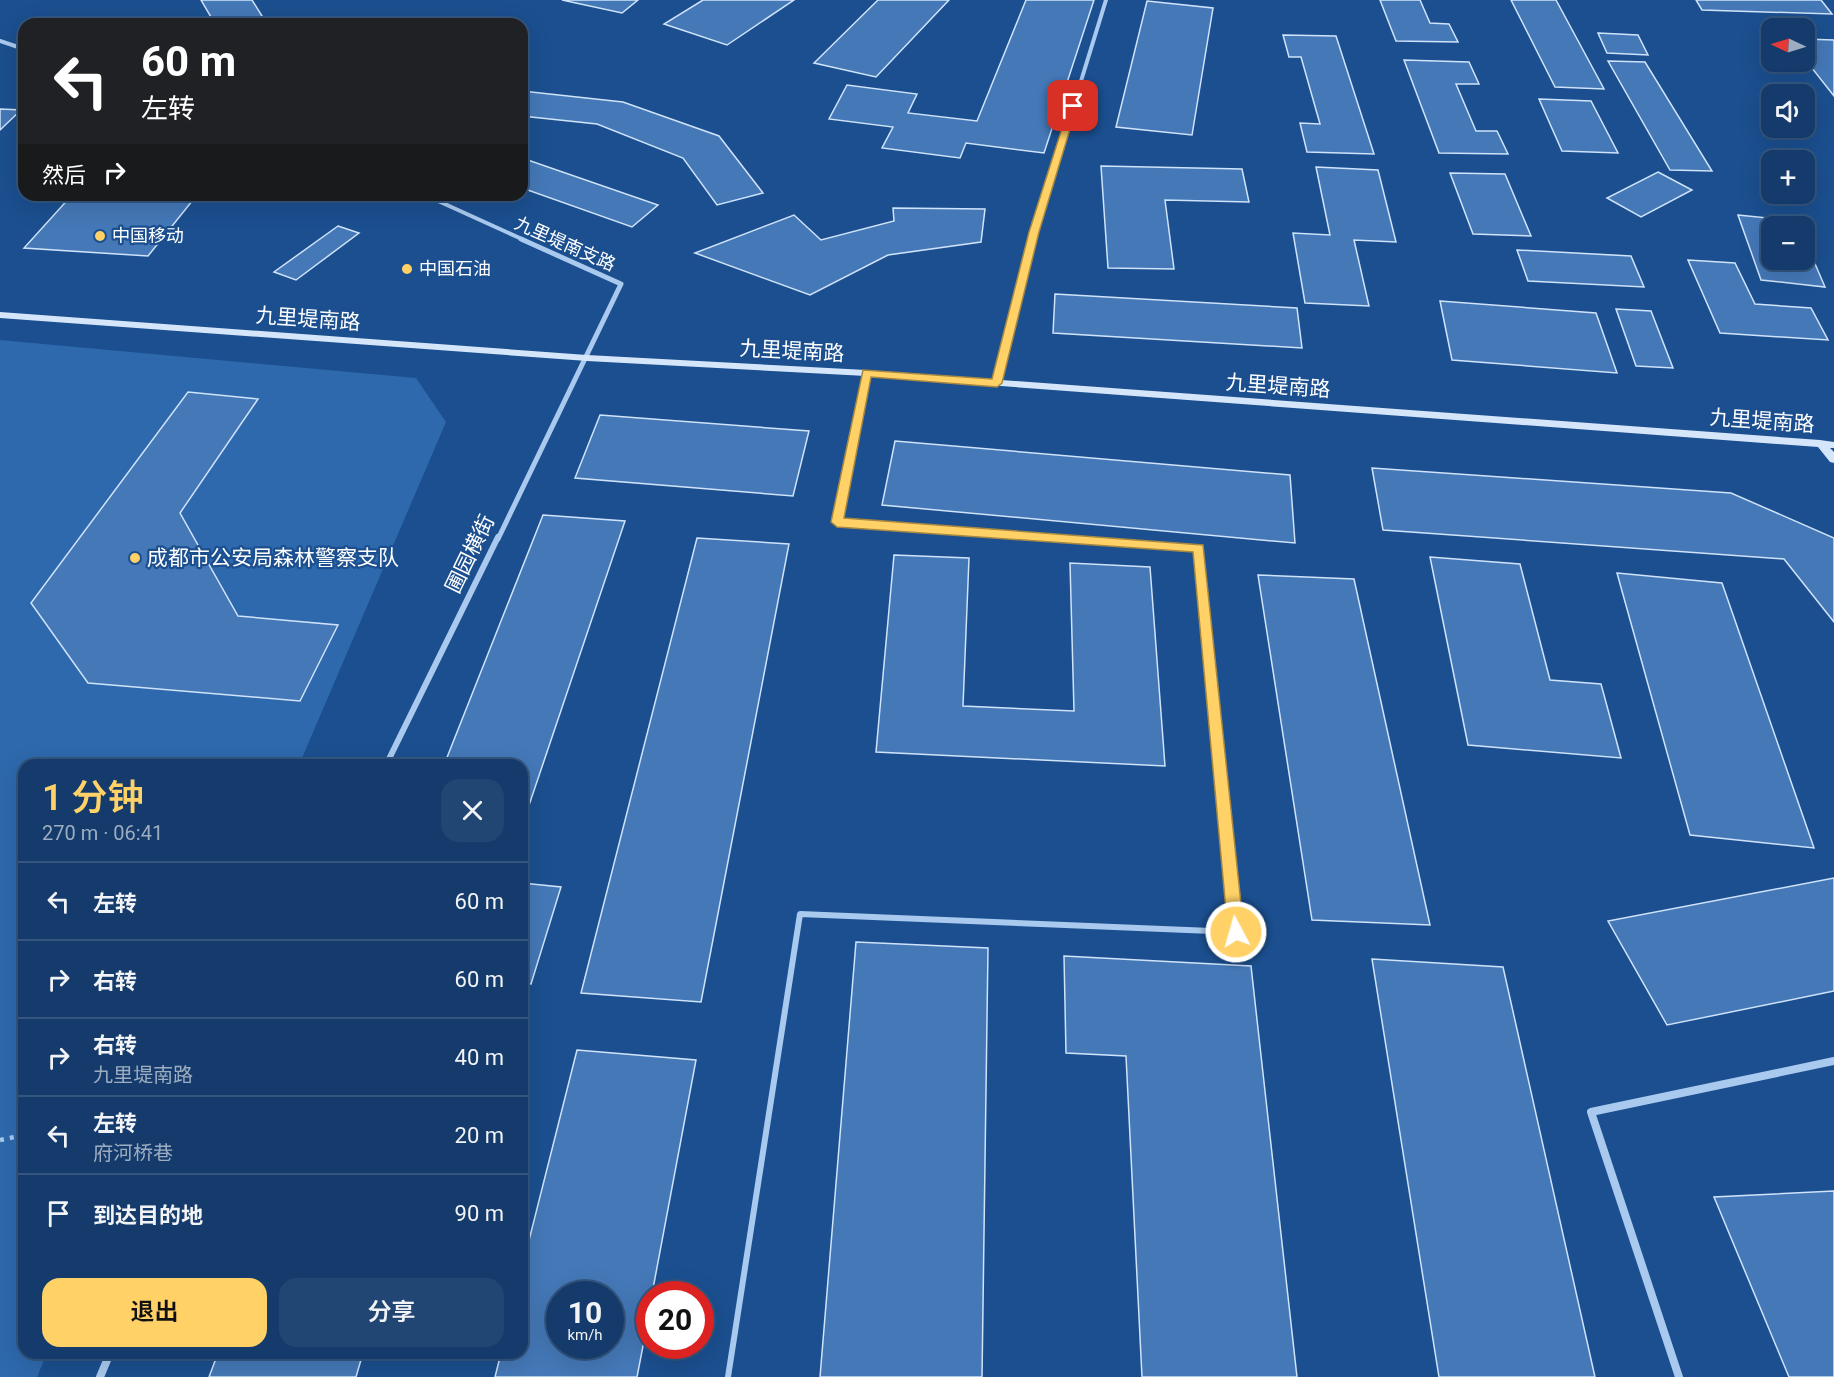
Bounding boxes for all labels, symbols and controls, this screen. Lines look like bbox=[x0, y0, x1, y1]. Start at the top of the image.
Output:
north arrow bbox=[1761, 18, 1815, 72]
map controls bbox=[1761, 18, 1815, 270]
text: 60 m bbox=[141, 37, 236, 86]
icon: left bbox=[42, 42, 120, 120]
pin bbox=[1047, 80, 1098, 131]
button: sound bbox=[1761, 84, 1815, 138]
icon: arrive bbox=[1056, 89, 1089, 122]
text: 左转 bbox=[141, 93, 195, 125]
button: + bbox=[1761, 150, 1815, 204]
icon: right bbox=[98, 156, 131, 189]
text: 然后 bbox=[42, 163, 86, 188]
street label: 九里堤南支路 bbox=[512, 212, 619, 275]
button: − bbox=[1761, 216, 1815, 270]
place label: 中国移动 bbox=[112, 225, 184, 246]
marker: 中国移动 bbox=[93, 229, 107, 243]
place label: 中国石油 bbox=[419, 258, 491, 279]
marker: 中国石油 bbox=[400, 262, 414, 276]
street label: 九里堤南路 bbox=[255, 303, 361, 335]
street label: 九里堤南路 bbox=[739, 336, 845, 366]
street label: 九里堤南路 bbox=[1225, 370, 1331, 402]
street label: 九里堤南路 bbox=[1709, 405, 1815, 437]
street label: 圃园横街 bbox=[441, 511, 499, 597]
place label: 成都市公安局森林警察支队 bbox=[147, 546, 399, 570]
marker: 成都市公安局森林警察支队 bbox=[128, 551, 142, 565]
text: 1 分钟 bbox=[42, 777, 144, 819]
button: close bbox=[441, 779, 504, 842]
text: 270 m · 06:41 bbox=[42, 821, 163, 845]
icon: left bbox=[42, 885, 75, 918]
text: 60 m bbox=[455, 889, 504, 914]
text: 左转 bbox=[93, 891, 137, 916]
position arrow bbox=[1204, 900, 1268, 964]
icon: right bbox=[42, 963, 75, 996]
text: 60 m bbox=[455, 967, 504, 992]
text: 右转 bbox=[93, 969, 137, 994]
text: 右转 bbox=[93, 1033, 137, 1058]
icon: right bbox=[42, 1041, 75, 1074]
text: 40 m bbox=[455, 1045, 504, 1070]
text: 九里堤南路 bbox=[93, 1063, 193, 1087]
text: 左转 bbox=[93, 1111, 137, 1136]
icon: left bbox=[42, 1119, 75, 1152]
text: 20 m bbox=[455, 1123, 504, 1148]
text: 府河桥巷 bbox=[93, 1141, 173, 1165]
icon: arrive bbox=[42, 1197, 75, 1230]
text: 90 m bbox=[455, 1201, 504, 1226]
text: 到达目的地 bbox=[93, 1203, 203, 1228]
button: 退出 bbox=[42, 1278, 267, 1347]
button: 分享 bbox=[279, 1278, 504, 1347]
speed limit sign: 20 bbox=[636, 1281, 714, 1359]
text: 10 bbox=[568, 1295, 602, 1330]
text: km/h bbox=[567, 1326, 603, 1344]

